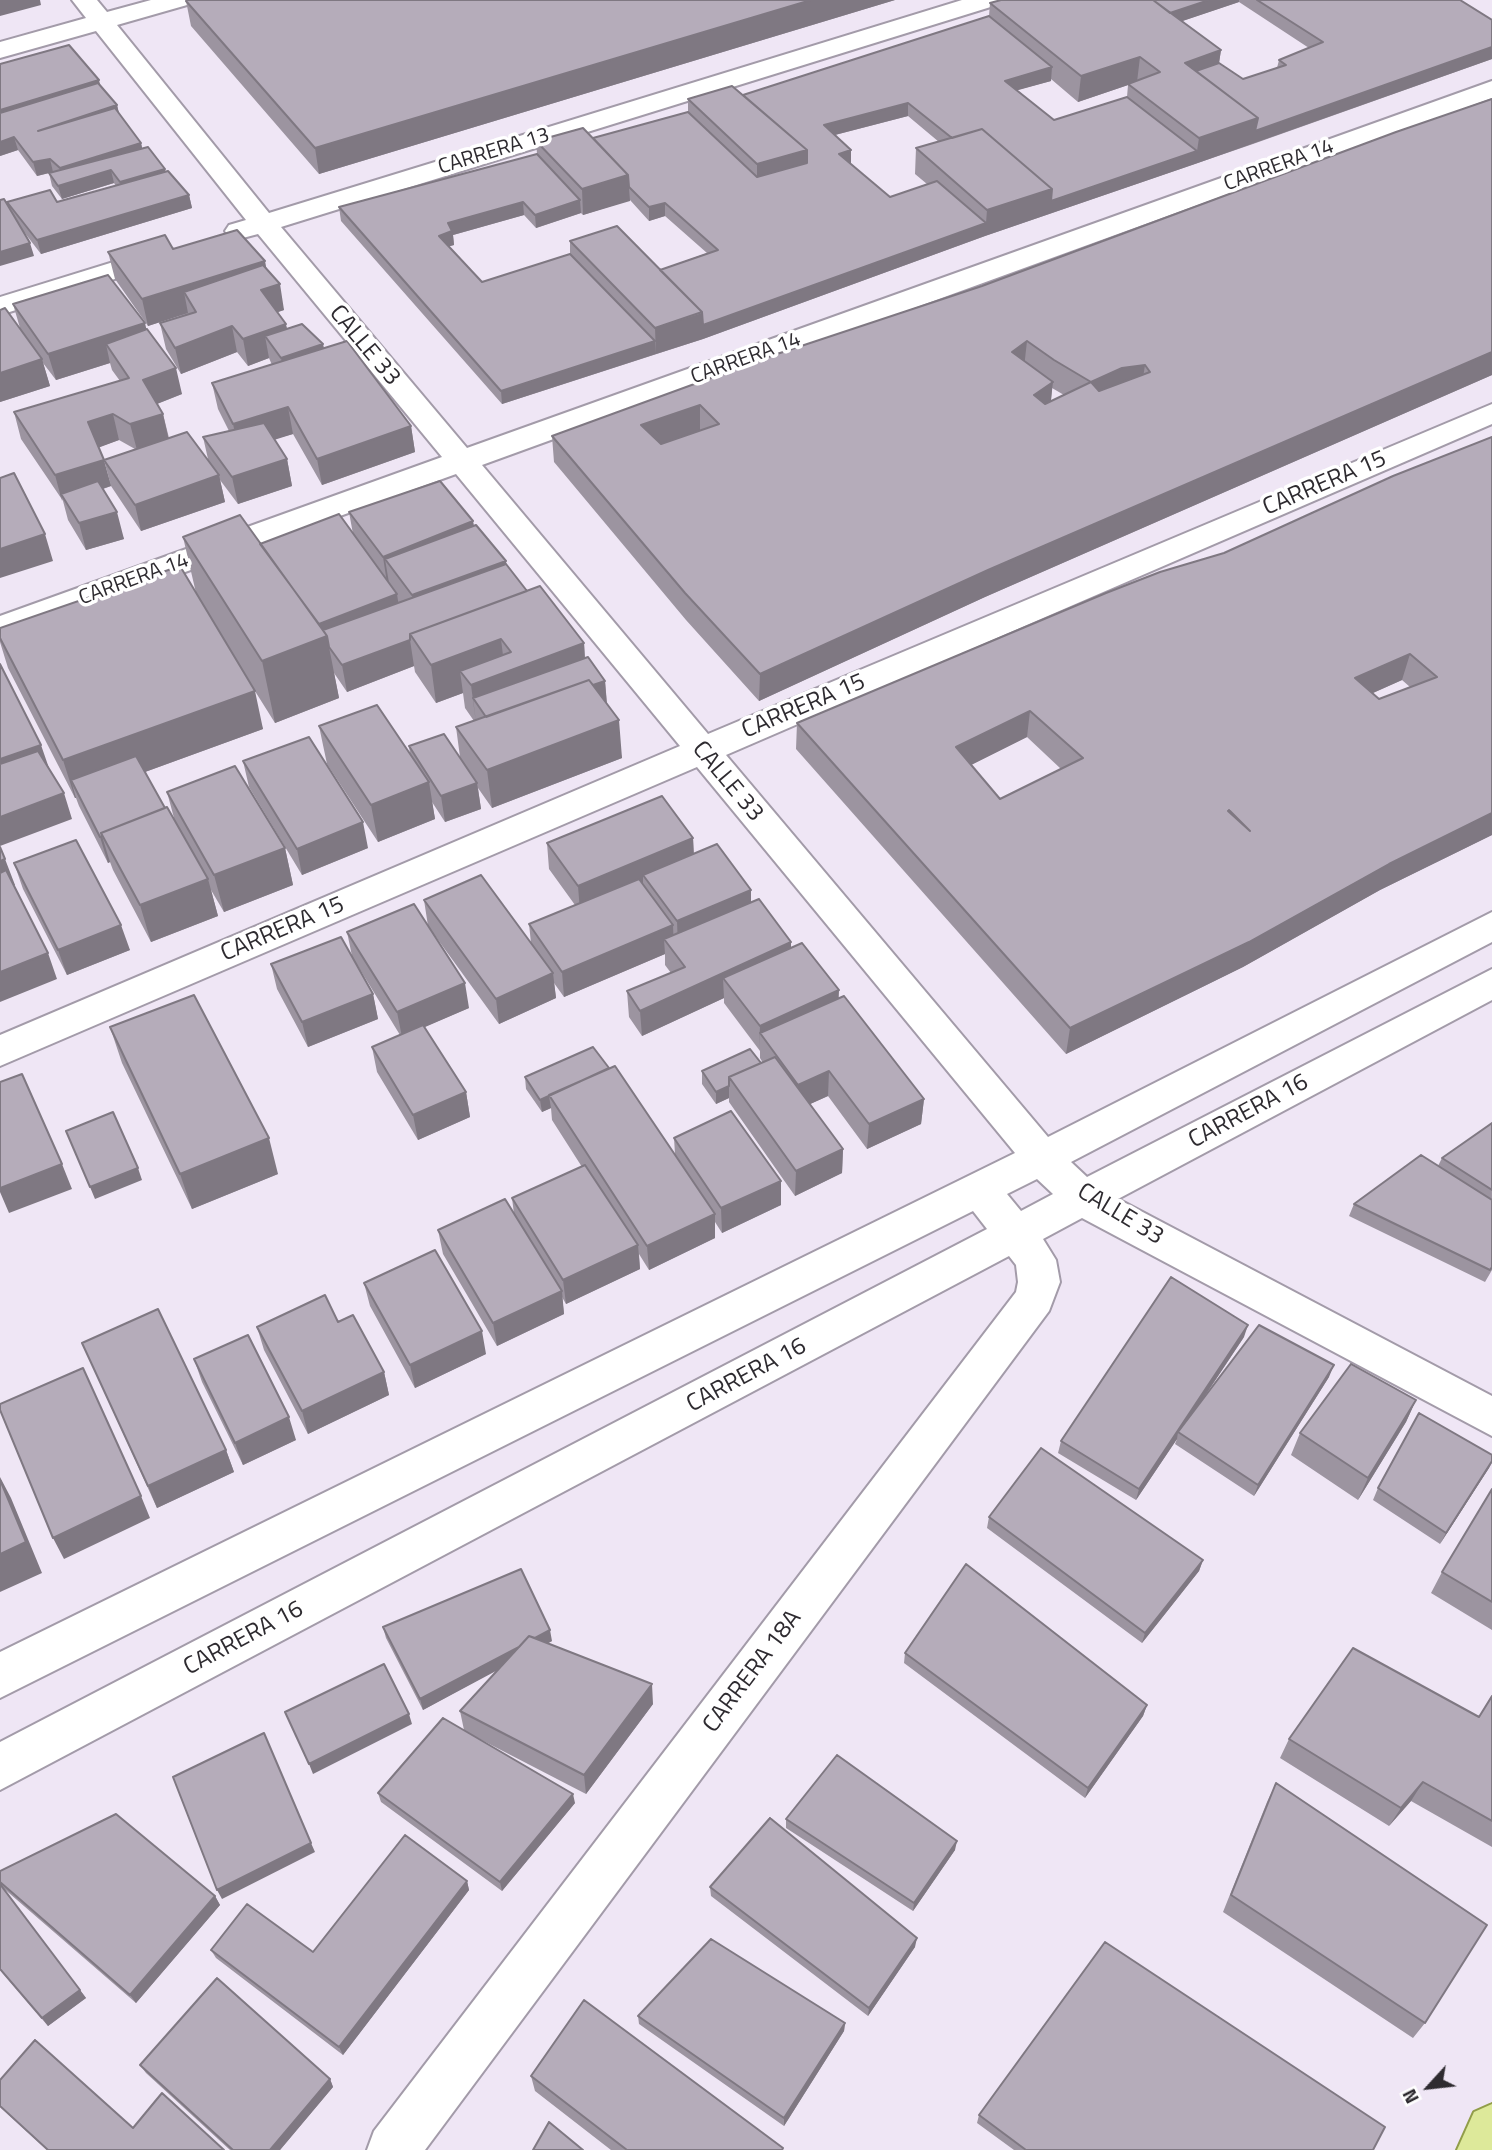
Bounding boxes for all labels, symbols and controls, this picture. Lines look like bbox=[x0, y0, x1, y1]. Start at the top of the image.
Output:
street label: CARRERA 13 bbox=[435, 123, 553, 181]
street label: CARRERA 14 bbox=[1221, 135, 1337, 197]
street label: CALLE 33 bbox=[322, 300, 406, 392]
street label: CARRERA 14 bbox=[688, 328, 804, 390]
street label: CARRERA 15 bbox=[1259, 445, 1391, 523]
street label: CARRERA 14 bbox=[76, 549, 192, 611]
street label: CARRERA 15 bbox=[738, 668, 870, 746]
street label: CALLE 33 bbox=[685, 736, 769, 828]
street label: CARRERA 15 bbox=[217, 891, 349, 969]
street label: CARRERA 16 bbox=[1184, 1068, 1314, 1156]
street label: CALLE 33 bbox=[1072, 1178, 1168, 1252]
street label: CARRERA 16 bbox=[682, 1332, 812, 1420]
street label: CARRERA 16 bbox=[179, 1595, 309, 1683]
street label: CARRERA 18A bbox=[698, 1605, 808, 1739]
north arrow bbox=[1394, 2052, 1464, 2122]
text: N bbox=[1394, 2084, 1426, 2109]

